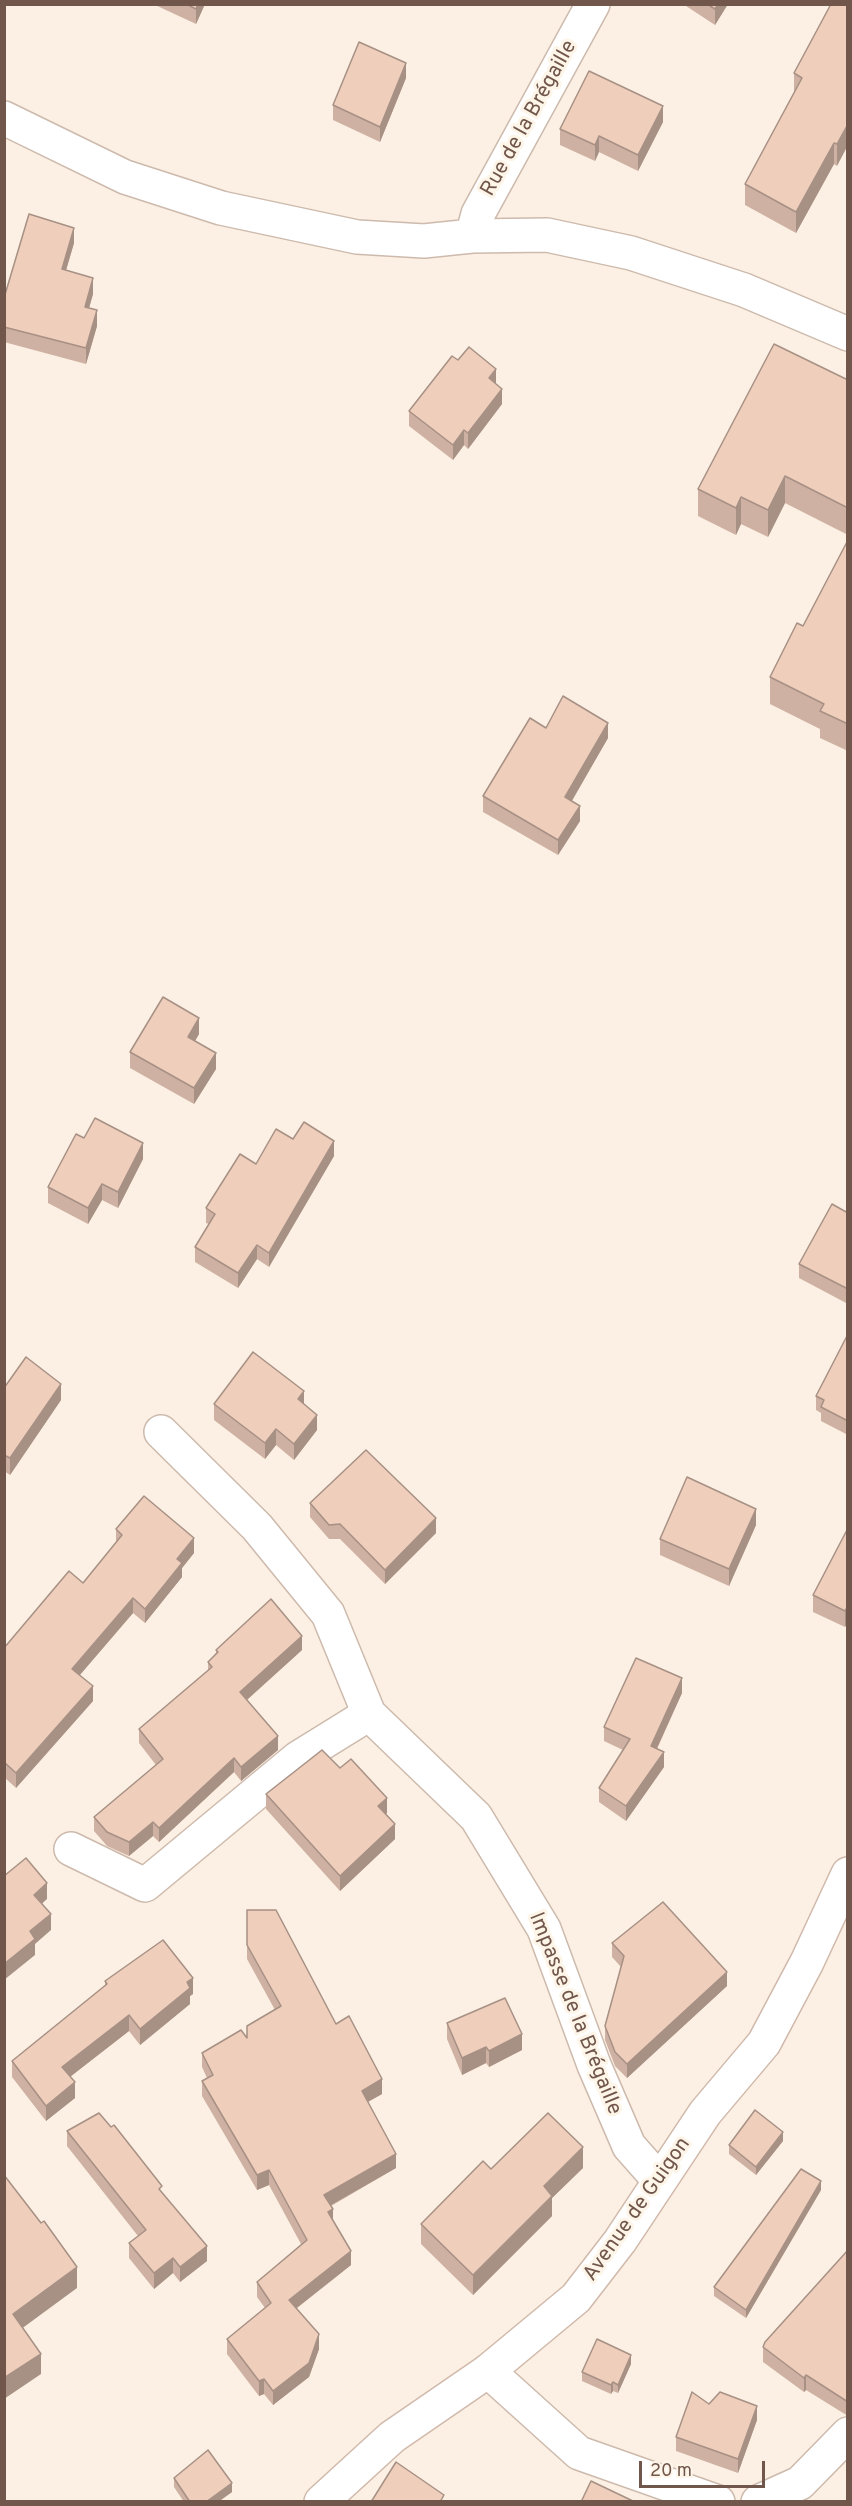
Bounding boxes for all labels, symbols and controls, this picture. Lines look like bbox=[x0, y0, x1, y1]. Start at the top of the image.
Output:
street label: Rue de la Brégaille bbox=[477, 37, 583, 201]
street label: Impasse de la Brégaille bbox=[522, 1909, 626, 2119]
street label: Avenue de Guigon bbox=[579, 2133, 697, 2287]
scale bar bbox=[642, 2449, 768, 2487]
text: 20 m bbox=[650, 2460, 692, 2483]

